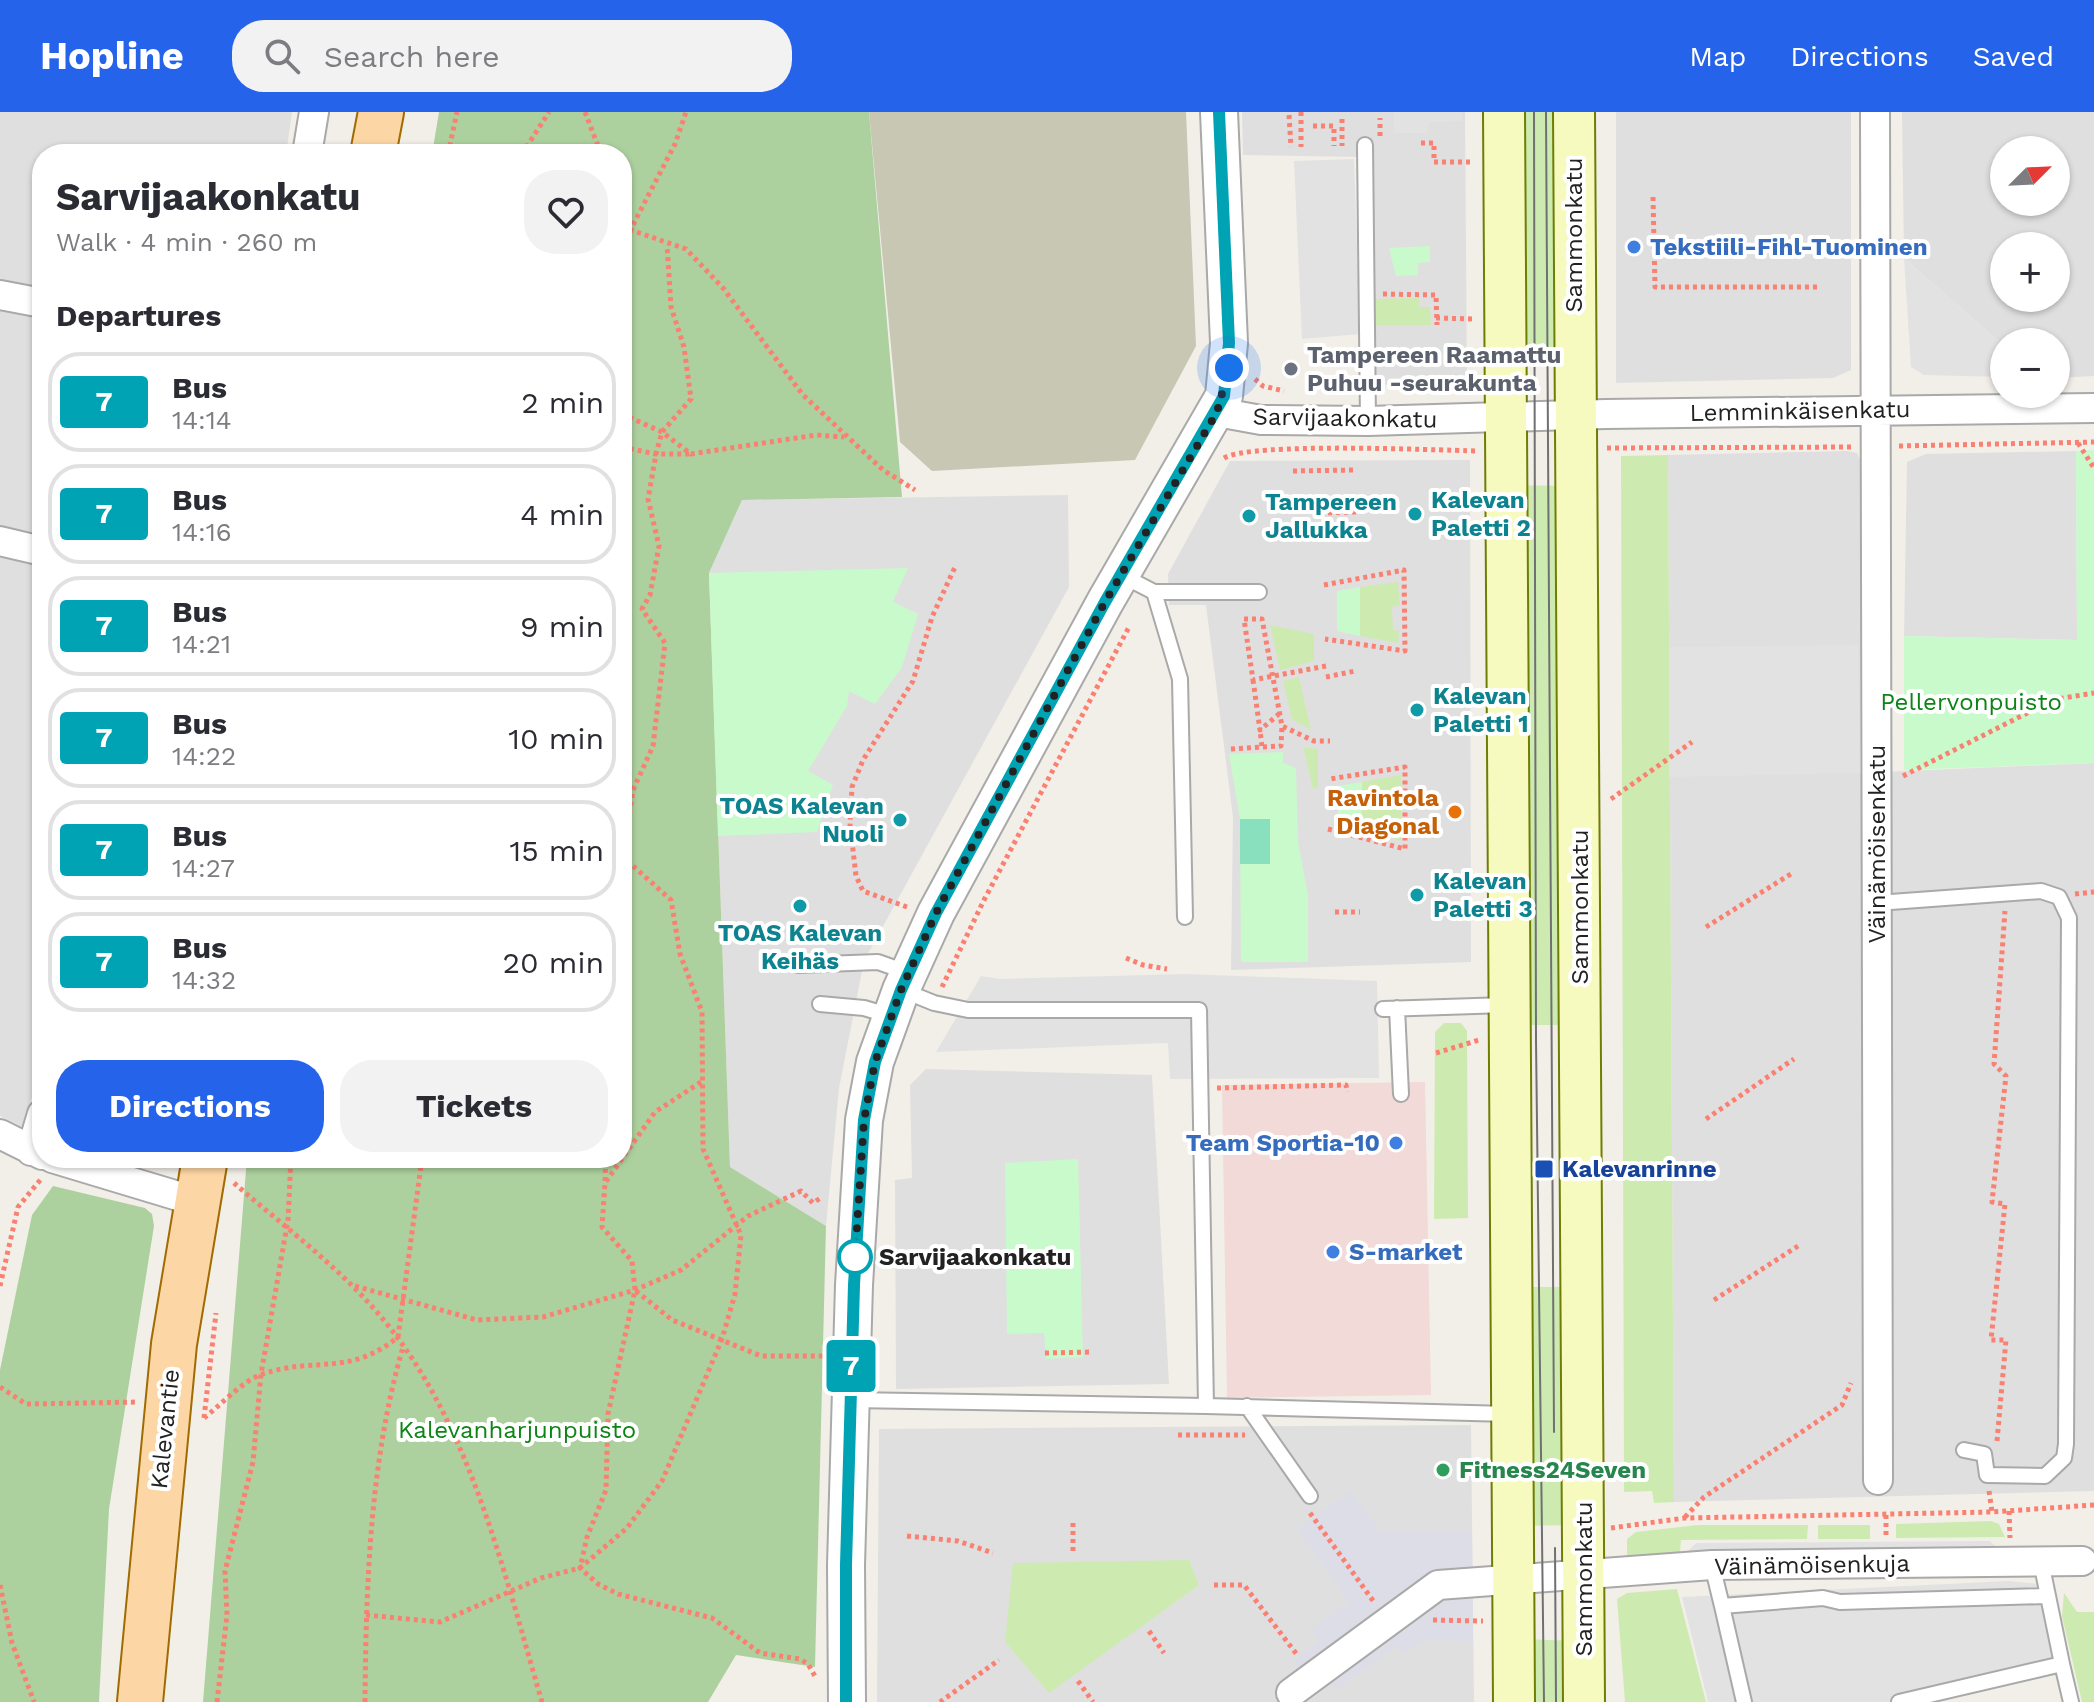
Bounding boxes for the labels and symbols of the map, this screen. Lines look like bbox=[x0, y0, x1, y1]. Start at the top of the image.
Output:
north arrow bbox=[1990, 136, 2070, 216]
street label: Sammonkatu bbox=[1560, 157, 1588, 313]
place label: Tekstiili-Fihl-Tuominen bbox=[1650, 233, 1928, 261]
marker: Tekstiili-Fihl-Tuominen bbox=[1625, 238, 1643, 256]
place label: Tampereen Raamattu Puhuu -seurakunta bbox=[1307, 341, 1561, 397]
your location bbox=[1209, 348, 1249, 388]
marker: Tampereen Raamattu Puhuu -seurakunta bbox=[1282, 360, 1300, 378]
street label: Lemminkäisenkatu bbox=[1689, 395, 1911, 427]
street label: Sarvijaakonkatu bbox=[1252, 402, 1438, 434]
place label: Kalevan Paletti 2 bbox=[1431, 486, 1531, 542]
place label: Tampereen Jallukka bbox=[1265, 488, 1397, 544]
marker: Kalevan Paletti 2 bbox=[1406, 505, 1424, 523]
marker: Tampereen Jallukka bbox=[1240, 507, 1258, 525]
place label: Kalevan Paletti 1 bbox=[1433, 682, 1529, 738]
park label: Pellervonpuisto bbox=[1880, 688, 2062, 716]
marker: Kalevan Paletti 1 bbox=[1408, 701, 1426, 719]
street label: Väinämöisenkatu bbox=[1863, 745, 1891, 943]
place label: Ravintola Diagonal bbox=[1327, 784, 1439, 840]
place label: TOAS Kalevan Nuoli bbox=[720, 792, 884, 848]
marker: Ravintola Diagonal bbox=[1446, 803, 1464, 821]
marker: TOAS Kalevan Nuoli bbox=[891, 811, 909, 829]
street label: Sammonkatu bbox=[1566, 829, 1594, 985]
place label: Kalevan Paletti 3 bbox=[1433, 867, 1533, 923]
marker: Kalevan Paletti 3 bbox=[1408, 886, 1426, 904]
marker: TOAS Kalevan Keihäs bbox=[791, 897, 809, 915]
place label: TOAS Kalevan Keihäs bbox=[718, 919, 882, 975]
place label: Team Sportia-10 bbox=[1186, 1129, 1380, 1157]
marker: Team Sportia-10 bbox=[1387, 1134, 1405, 1152]
place label: Kalevanrinne bbox=[1562, 1155, 1717, 1183]
marker: Kalevanrinne bbox=[1533, 1158, 1555, 1180]
place label: S-market bbox=[1349, 1238, 1463, 1266]
marker: Sarvijaakonkatu bbox=[838, 1240, 872, 1274]
place label: Sarvijaakonkatu bbox=[879, 1243, 1071, 1271]
marker: S-market bbox=[1324, 1243, 1342, 1261]
line badge: 7 bbox=[825, 1340, 877, 1392]
street label: Kalevantie bbox=[145, 1368, 185, 1490]
park label: Kalevanharjunpuisto bbox=[398, 1416, 636, 1444]
place label: Fitness24Seven bbox=[1459, 1456, 1646, 1484]
marker: Fitness24Seven bbox=[1434, 1461, 1452, 1479]
street label: Sammonkatu bbox=[1570, 1501, 1598, 1657]
street label: Väinämöisenkuja bbox=[1714, 1549, 1910, 1581]

